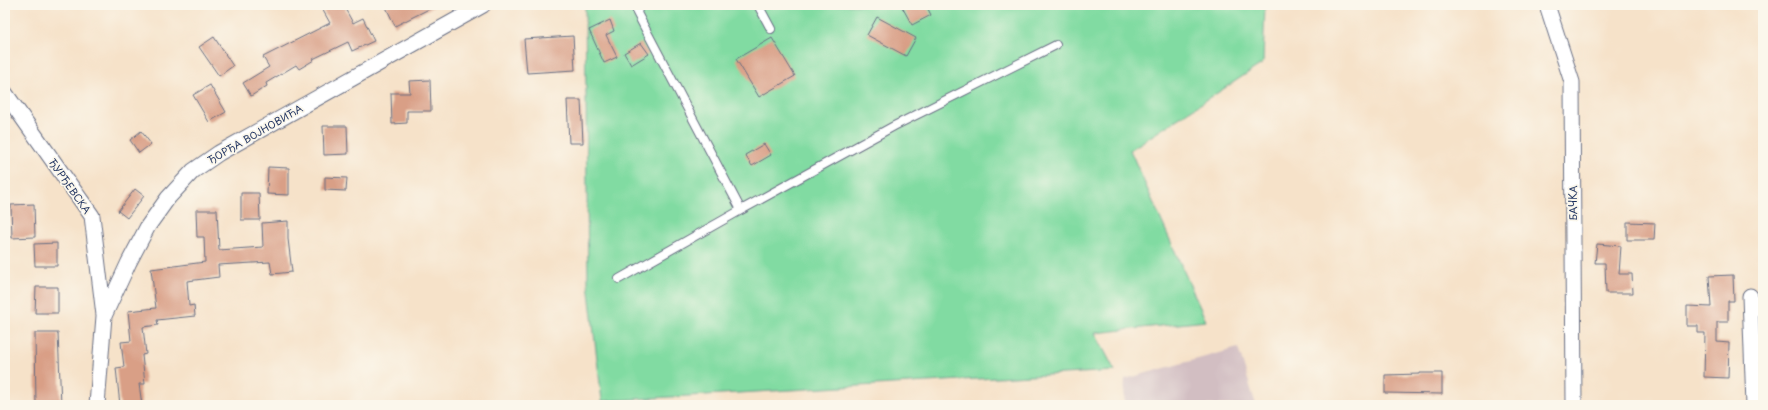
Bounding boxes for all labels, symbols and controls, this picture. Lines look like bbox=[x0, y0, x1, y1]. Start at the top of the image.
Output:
street label: ЂОРЂА ВОЈНОВИЋА bbox=[204, 100, 305, 167]
street label: ЂУРЂЕВСКА bbox=[46, 155, 95, 217]
street label: БАЧКА bbox=[1565, 185, 1580, 221]

